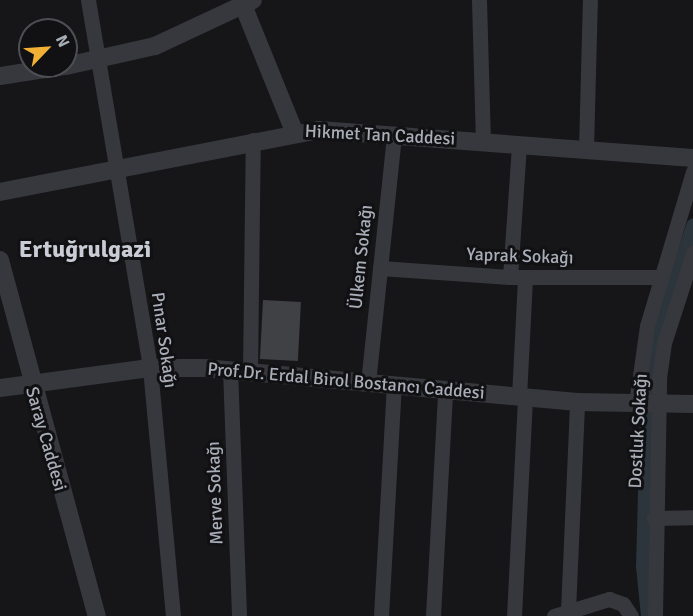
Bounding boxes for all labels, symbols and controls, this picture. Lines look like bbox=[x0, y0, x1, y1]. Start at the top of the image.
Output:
north arrow bbox=[18, 18, 78, 78]
text: N bbox=[51, 32, 74, 51]
street label: Hikmet Tan Caddesi bbox=[304, 120, 456, 150]
street label: Ülkem Sokağı bbox=[345, 204, 377, 310]
district label: Ertuğrulgazi bbox=[19, 236, 151, 264]
street label: Yaprak Sokağı bbox=[466, 243, 574, 269]
street label: Pınar Sokağı bbox=[147, 291, 181, 389]
street label: Prof.Dr. Erdal Birol Bostancı Caddesi bbox=[207, 358, 485, 404]
street label: Dostluk Sokağı bbox=[624, 373, 652, 489]
street label: Saray Caddesi bbox=[21, 384, 71, 494]
street label: Merve Sokağı bbox=[202, 441, 228, 545]

